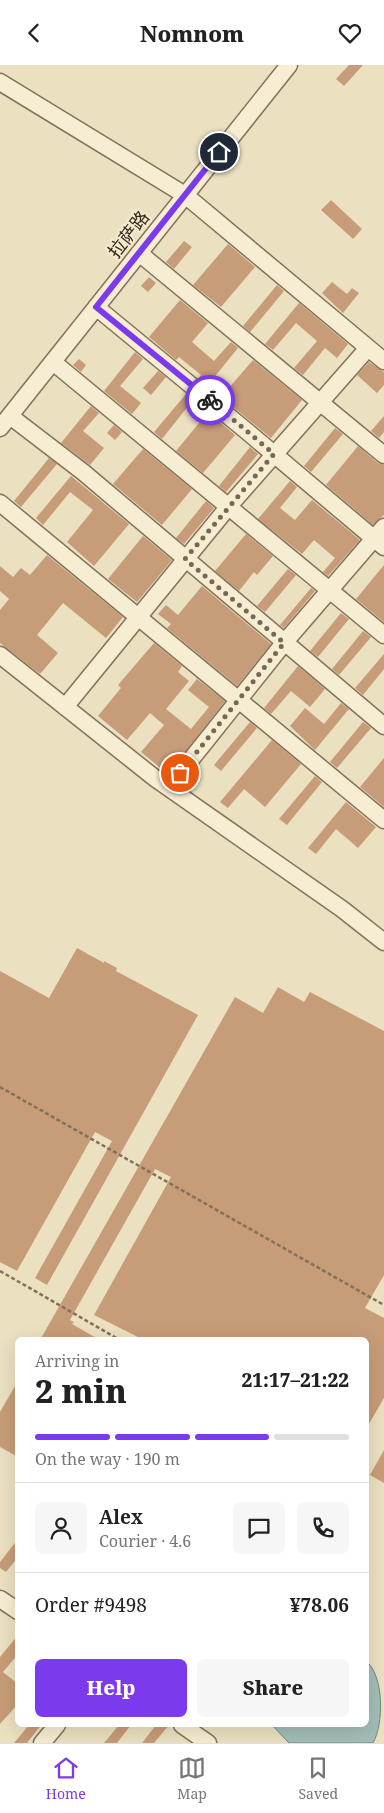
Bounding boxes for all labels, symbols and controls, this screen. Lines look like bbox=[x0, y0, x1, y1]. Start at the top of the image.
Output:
text: Nomnom bbox=[140, 18, 244, 48]
icon: back bbox=[20, 19, 48, 47]
icon: heart bbox=[336, 19, 364, 47]
pin bbox=[198, 131, 240, 173]
icon: home bbox=[205, 138, 233, 166]
street label: 拉萨路 bbox=[102, 205, 154, 263]
courier bbox=[185, 375, 235, 425]
icon: bike bbox=[196, 386, 224, 414]
pin bbox=[159, 752, 201, 794]
icon: bag bbox=[166, 759, 194, 787]
text: Arriving in bbox=[35, 1350, 119, 1372]
text: 21:17–21:22 bbox=[241, 1367, 349, 1393]
text: 2 min bbox=[35, 1369, 127, 1412]
text: On the way · 190 m bbox=[35, 1448, 180, 1470]
button: person bbox=[35, 1502, 87, 1554]
button: chat bbox=[233, 1502, 285, 1554]
button: phone bbox=[297, 1502, 349, 1554]
text: Alex bbox=[99, 1504, 143, 1530]
text: Courier · 4.6 bbox=[99, 1530, 191, 1552]
text: Order #9498 bbox=[35, 1592, 147, 1618]
text: ¥78.06 bbox=[290, 1592, 349, 1618]
button: Help bbox=[35, 1659, 187, 1717]
button: Share bbox=[197, 1659, 349, 1717]
tab: Home bbox=[46, 1754, 86, 1803]
tab: Map bbox=[177, 1754, 207, 1803]
tab: Saved bbox=[298, 1754, 338, 1803]

